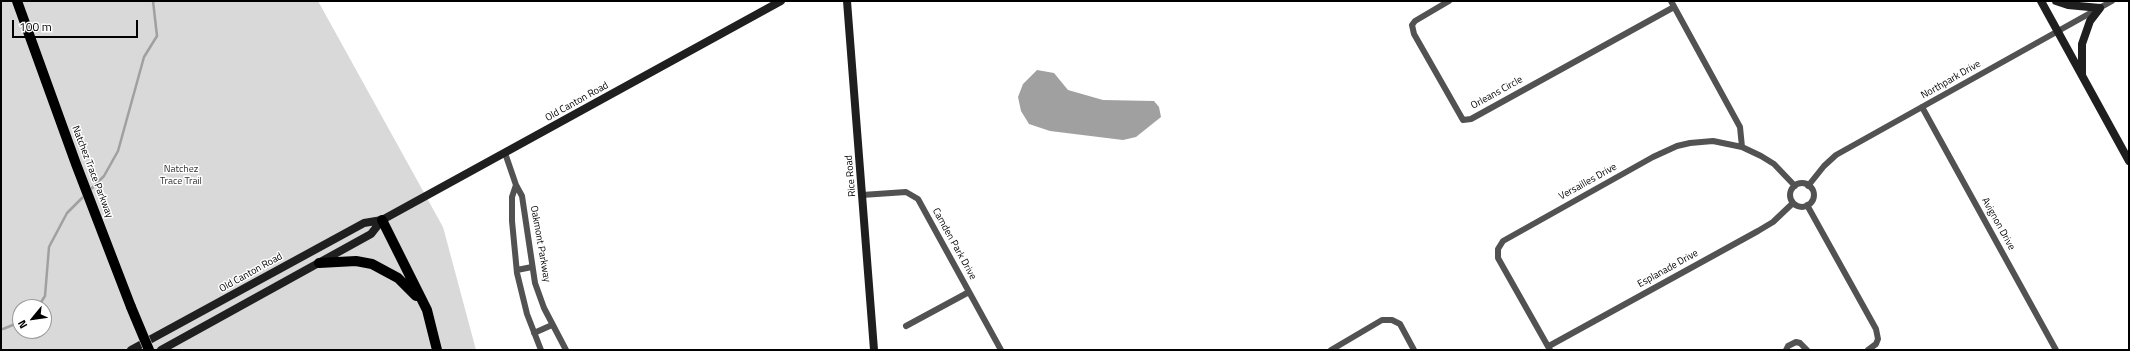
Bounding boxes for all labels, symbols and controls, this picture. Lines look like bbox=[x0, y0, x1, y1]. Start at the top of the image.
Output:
scale bar bbox=[14, 12, 140, 38]
text: 100 m bbox=[19, 17, 52, 36]
street label: Northpark Drive bbox=[1919, 58, 1983, 102]
street label: Orleans Circle bbox=[1469, 74, 1525, 112]
street label: Old Canton Road bbox=[543, 80, 611, 124]
street label: Natchez Trace Parkway bbox=[69, 124, 115, 220]
street label: Rice Road bbox=[843, 155, 859, 197]
street label: Versailles Drive bbox=[1557, 161, 1619, 203]
park label: Natchez Trace Trail bbox=[160, 164, 202, 188]
street label: Avignon Drive bbox=[1979, 196, 2017, 252]
street label: Oakmont Parkway bbox=[527, 205, 553, 283]
street label: Camden Park Drive bbox=[929, 206, 979, 282]
street label: Esplanade Drive bbox=[1636, 247, 1700, 291]
street label: Old Canton Road bbox=[217, 251, 285, 295]
north arrow bbox=[12, 299, 52, 339]
text: N bbox=[14, 317, 31, 332]

